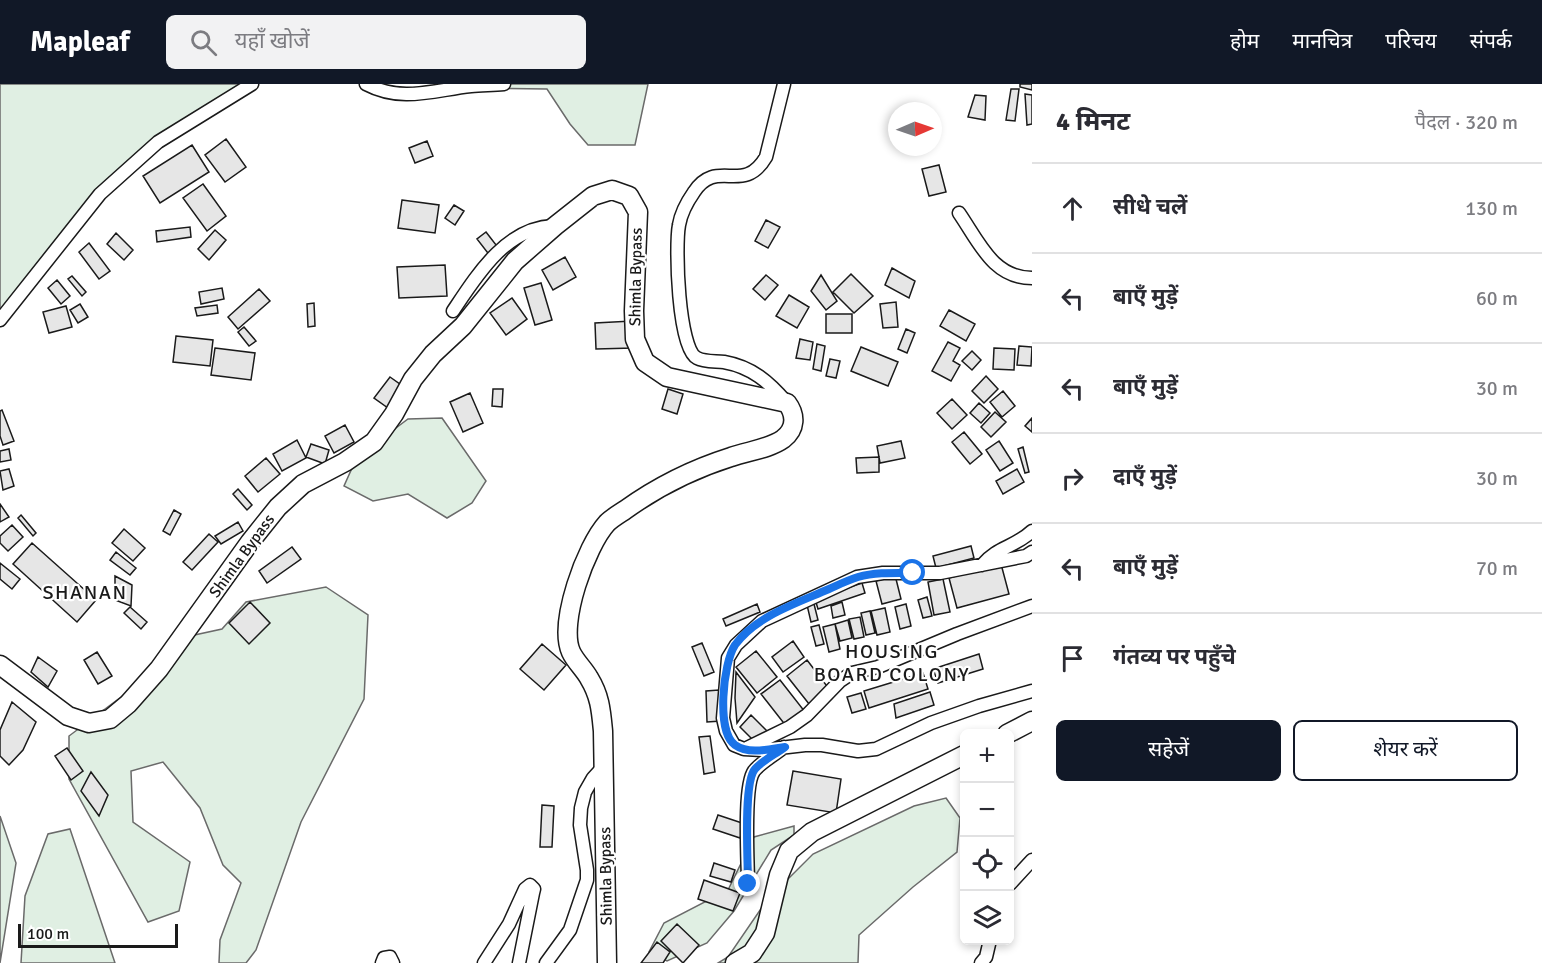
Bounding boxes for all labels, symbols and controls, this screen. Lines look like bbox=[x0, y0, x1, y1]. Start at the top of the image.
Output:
search box bbox=[166, 15, 586, 69]
text: Mapleaf bbox=[30, 25, 130, 59]
icon: search bbox=[187, 26, 220, 59]
text: यहाँ खोजें bbox=[235, 27, 310, 54]
text: होम bbox=[1230, 28, 1259, 54]
text: मानचित्र bbox=[1292, 28, 1352, 54]
text: परिचय bbox=[1385, 28, 1437, 54]
text: संपर्क bbox=[1470, 28, 1512, 54]
north arrow bbox=[888, 102, 942, 156]
text: 4 मिनट bbox=[1056, 106, 1130, 138]
text: पैदल · 320 m bbox=[1415, 110, 1518, 135]
icon: ahead bbox=[1056, 192, 1089, 225]
text: सीधे चलें bbox=[1113, 193, 1187, 220]
text: 130 m bbox=[1465, 196, 1518, 221]
street label: Shimla Bypass bbox=[625, 228, 647, 326]
icon: left bbox=[1056, 282, 1089, 315]
text: बाएँ मुड़ें bbox=[1113, 283, 1178, 310]
text: 60 m bbox=[1476, 286, 1518, 311]
icon: left bbox=[1056, 372, 1089, 405]
text: बाएँ मुड़ें bbox=[1113, 373, 1178, 400]
text: 30 m bbox=[1476, 376, 1518, 401]
icon: right bbox=[1056, 462, 1089, 495]
text: दाएँ मुड़ें bbox=[1113, 463, 1177, 490]
text: 30 m bbox=[1476, 466, 1518, 491]
street label: Shimla Bypass bbox=[205, 510, 279, 602]
icon: left bbox=[1056, 552, 1089, 585]
text: बाएँ मुड़ें bbox=[1113, 553, 1178, 580]
text: 70 m bbox=[1476, 556, 1518, 581]
route start bbox=[899, 559, 925, 585]
district label: SHANAN bbox=[42, 580, 128, 605]
district label: HOUSING BOARD COLONY bbox=[814, 639, 970, 687]
icon: arrive bbox=[1056, 642, 1089, 675]
text: गंतव्य पर पहुँचे bbox=[1113, 643, 1236, 670]
button: सहेजें bbox=[1056, 720, 1281, 781]
button: शेयर करें bbox=[1293, 720, 1518, 781]
map controls bbox=[960, 729, 1014, 945]
button: + bbox=[960, 729, 1014, 783]
button: − bbox=[960, 783, 1014, 837]
street label: Shimla Bypass bbox=[595, 827, 617, 925]
button: locate bbox=[960, 837, 1014, 891]
route end bbox=[734, 870, 760, 896]
button: layers bbox=[960, 891, 1014, 945]
scale bar bbox=[18, 921, 178, 948]
text: 100 m bbox=[27, 924, 69, 944]

